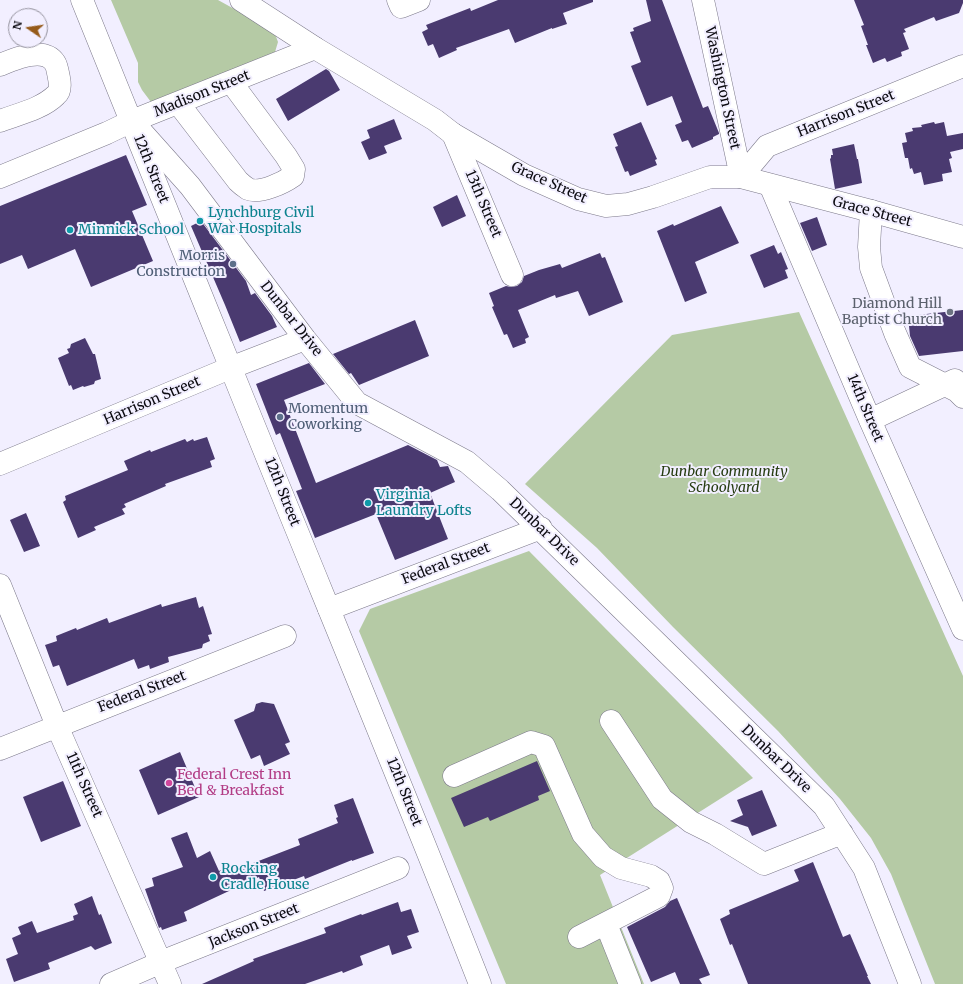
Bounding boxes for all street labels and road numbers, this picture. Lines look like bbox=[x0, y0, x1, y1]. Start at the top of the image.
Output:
street label: Washington Street bbox=[701, 25, 743, 151]
street label: Madison Street bbox=[152, 67, 252, 121]
street label: Harrison Street bbox=[795, 87, 897, 141]
street label: 12th Street bbox=[130, 132, 172, 206]
street label: Grace Street bbox=[508, 159, 590, 207]
street label: 13th Street bbox=[461, 168, 505, 240]
street label: Grace Street bbox=[831, 193, 913, 231]
street label: Dunbar Drive bbox=[256, 278, 326, 360]
street label: 14th Street bbox=[843, 372, 887, 444]
street label: Harrison Street bbox=[101, 373, 203, 429]
street label: 12th Street bbox=[261, 455, 303, 529]
street label: Dunbar Drive bbox=[506, 494, 582, 570]
street label: Federal Street bbox=[400, 540, 492, 588]
street label: Federal Street bbox=[96, 668, 188, 716]
street label: Dunbar Drive bbox=[738, 721, 814, 797]
street label: 11th Street bbox=[62, 750, 106, 820]
street label: 12th Street bbox=[383, 755, 425, 829]
street label: Jackson Street bbox=[206, 900, 302, 952]

